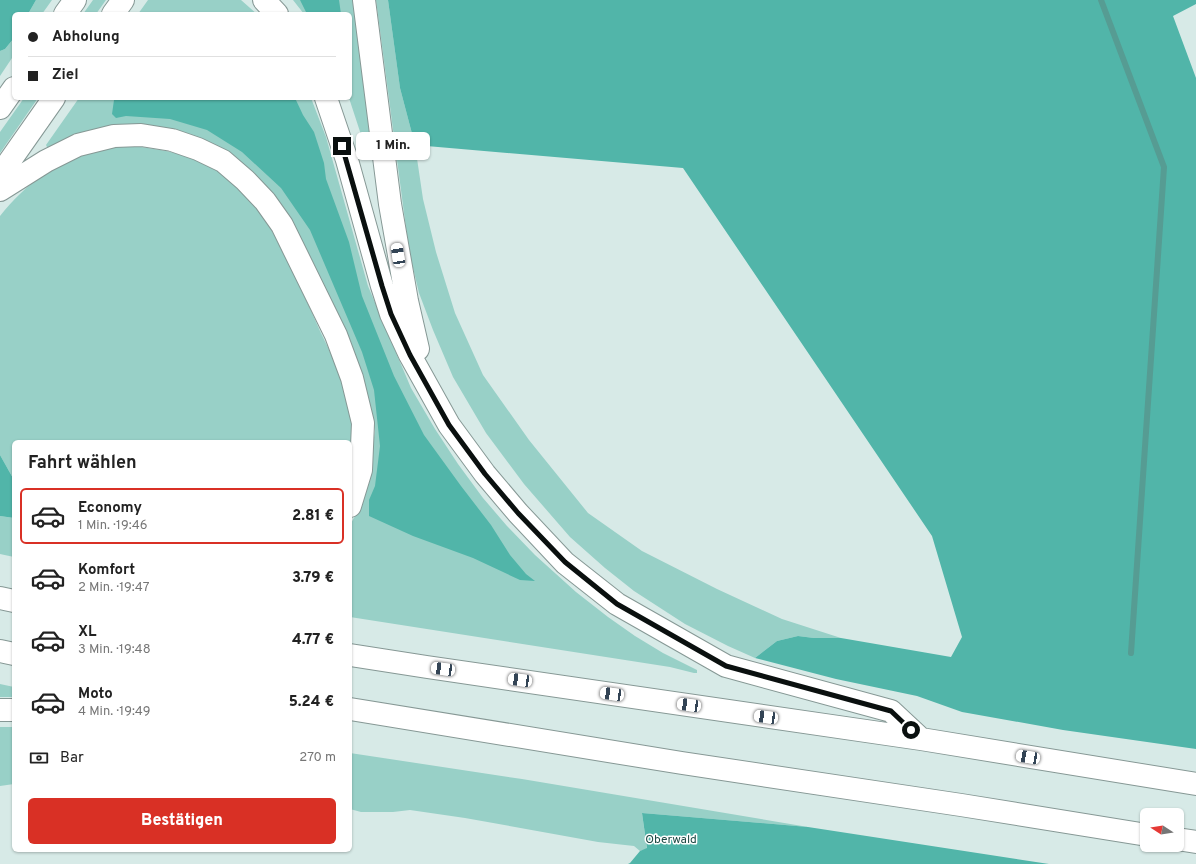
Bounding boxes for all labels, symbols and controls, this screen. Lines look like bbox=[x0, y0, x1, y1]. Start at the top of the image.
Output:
text: Abholung bbox=[52, 28, 120, 47]
text: Ziel bbox=[52, 66, 79, 85]
callout: 1 Min. bbox=[356, 132, 430, 160]
route end bbox=[333, 137, 351, 155]
text: 1 Min. bbox=[376, 138, 410, 154]
car bbox=[390, 242, 406, 268]
text: Fahrt wählen bbox=[28, 452, 137, 475]
icon: car bbox=[30, 498, 66, 534]
text: Economy bbox=[78, 499, 142, 518]
text: 2.81 € bbox=[292, 507, 334, 526]
text: 1 Min. · 19:46 bbox=[78, 518, 147, 534]
icon: car bbox=[30, 560, 66, 596]
text: Komfort bbox=[78, 561, 135, 580]
text: 3.79 € bbox=[292, 569, 334, 588]
text: 2 Min. · 19:47 bbox=[78, 580, 149, 596]
icon: car bbox=[30, 622, 66, 658]
text: XL bbox=[78, 623, 96, 642]
text: 4.77 € bbox=[292, 631, 334, 650]
text: 3 Min. · 19:48 bbox=[78, 642, 151, 658]
car bbox=[430, 661, 456, 677]
car bbox=[507, 672, 533, 688]
icon: car bbox=[30, 684, 66, 720]
text: Moto bbox=[78, 685, 113, 704]
car bbox=[599, 686, 625, 702]
text: 5.24 € bbox=[289, 693, 334, 712]
car bbox=[676, 697, 702, 713]
text: 4 Min. · 19:49 bbox=[78, 704, 151, 720]
car bbox=[753, 709, 779, 725]
route start bbox=[902, 721, 920, 739]
icon: cash bbox=[28, 747, 50, 769]
text: Bar bbox=[60, 749, 84, 768]
car bbox=[1015, 749, 1041, 765]
text: 270 m bbox=[299, 750, 336, 766]
button: Bestätigen bbox=[28, 798, 336, 844]
north arrow bbox=[1140, 808, 1184, 852]
map controls bbox=[1140, 808, 1184, 852]
park label: Oberwald bbox=[645, 832, 697, 848]

